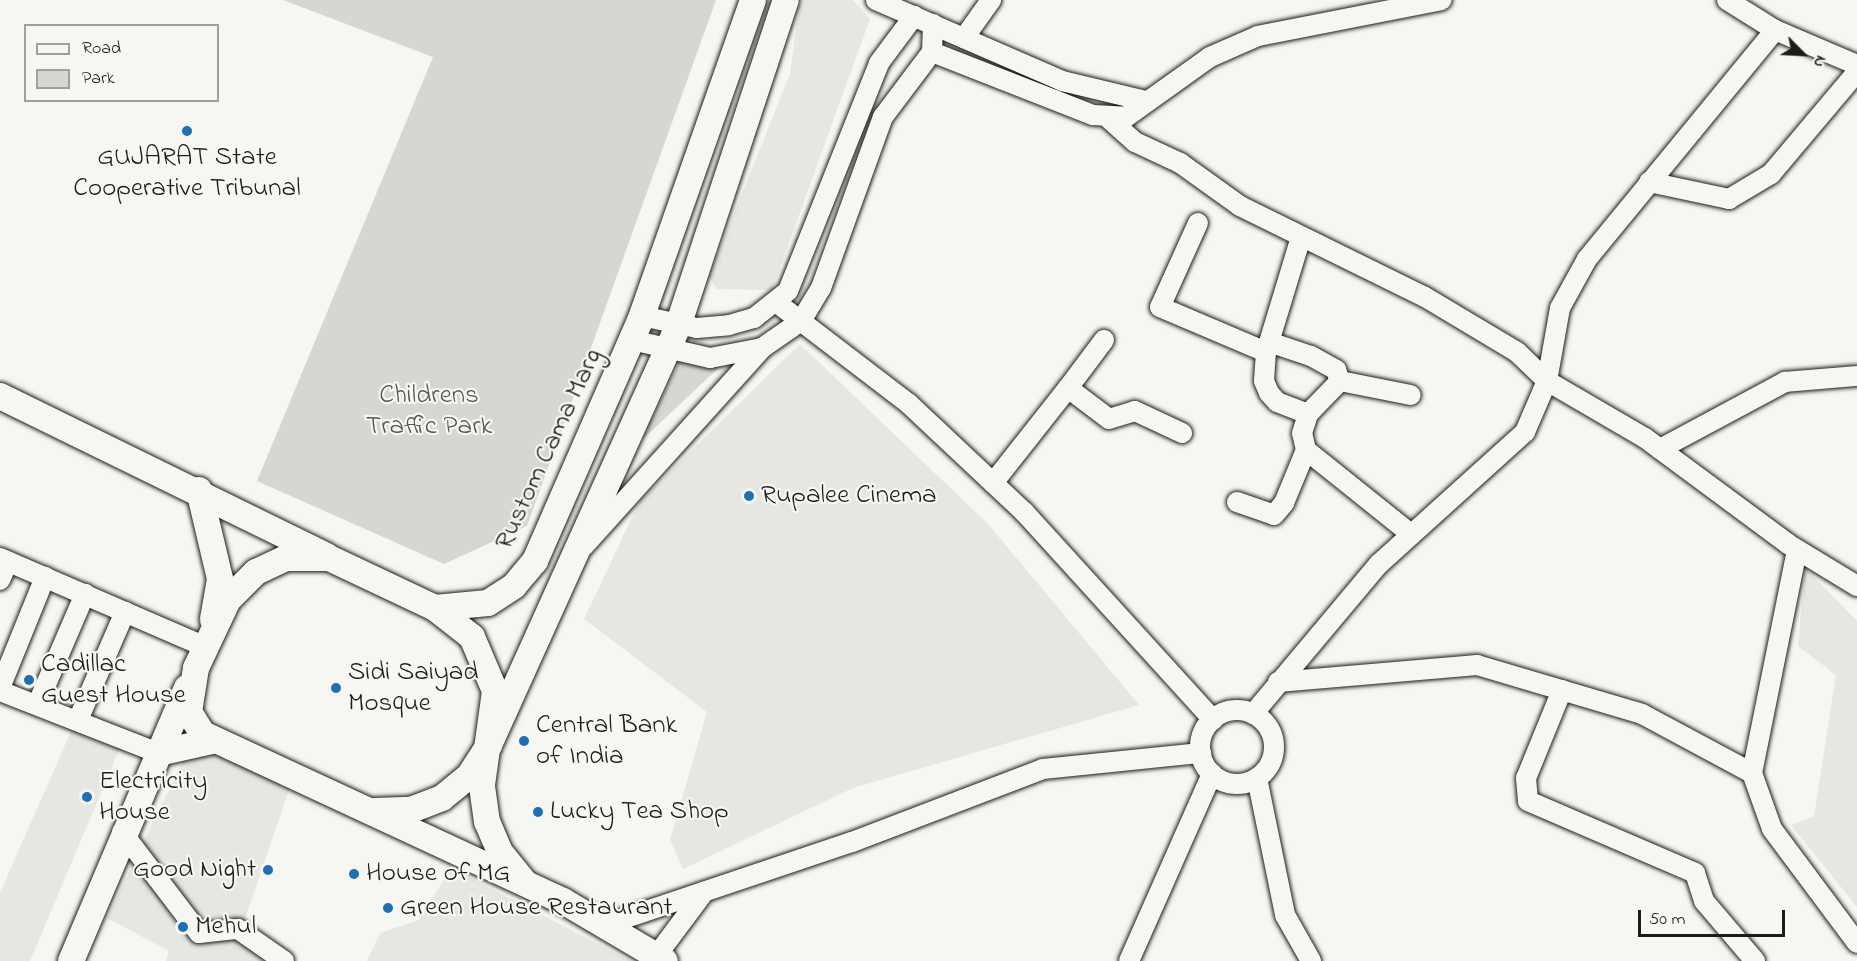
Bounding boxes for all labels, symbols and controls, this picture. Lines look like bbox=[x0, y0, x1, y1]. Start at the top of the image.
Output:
legend bbox=[24, 24, 219, 102]
north arrow bbox=[1773, 24, 1833, 84]
text: Road bbox=[82, 36, 121, 62]
text: N bbox=[1806, 52, 1833, 71]
text: Park bbox=[82, 66, 115, 92]
marker: GUJARAT State Cooperative Tribunal bbox=[180, 124, 194, 138]
place label: GUJARAT State Cooperative Tribunal bbox=[73, 141, 301, 204]
street label: Rustom Cama Marg bbox=[488, 343, 610, 555]
park label: Childrens Traffic Park bbox=[366, 379, 492, 442]
place label: Rupalee Cinema bbox=[761, 480, 937, 512]
marker: Rupalee Cinema bbox=[742, 489, 756, 503]
place label: Cadillac Guest House bbox=[41, 648, 186, 711]
place label: Sidi Saiyad Mosque bbox=[348, 656, 479, 719]
marker: Cadillac Guest House bbox=[22, 673, 36, 687]
marker: Sidi Saiyad Mosque bbox=[329, 681, 343, 695]
place label: Central Bank of India bbox=[536, 709, 677, 772]
marker: Central Bank of India bbox=[517, 734, 531, 748]
place label: Electricity House bbox=[99, 765, 207, 828]
marker: Electricity House bbox=[80, 790, 94, 804]
place label: Lucky Tea Shop bbox=[550, 796, 729, 828]
marker: Lucky Tea Shop bbox=[531, 805, 545, 819]
place label: Good Night bbox=[133, 854, 256, 886]
place label: House of MG bbox=[366, 858, 510, 890]
marker: Good Night bbox=[261, 863, 275, 877]
marker: House of MG bbox=[347, 867, 361, 881]
place label: Green House Restaurant bbox=[400, 892, 672, 924]
scale bar bbox=[1641, 898, 1788, 936]
marker: Green House Restaurant bbox=[381, 901, 395, 915]
text: 50 m bbox=[1649, 907, 1686, 933]
place label: Mehul bbox=[195, 911, 256, 943]
marker: Mehul bbox=[176, 920, 190, 934]

